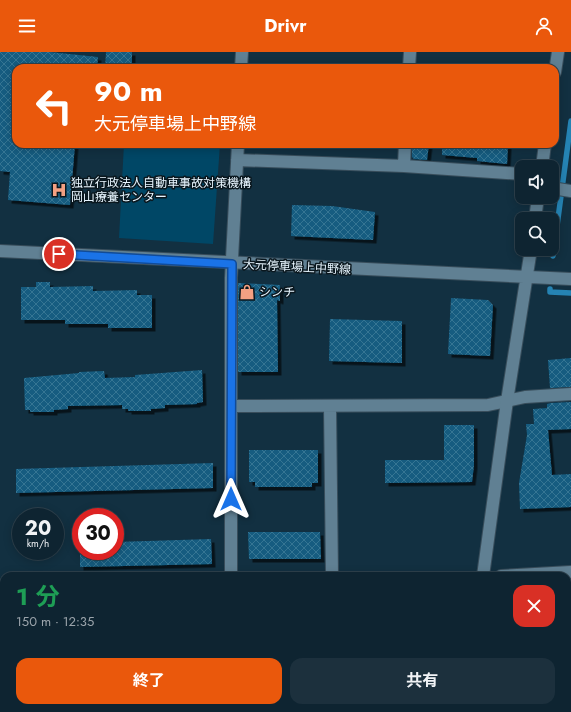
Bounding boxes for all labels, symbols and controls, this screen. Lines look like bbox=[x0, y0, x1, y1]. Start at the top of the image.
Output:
text: Drivr bbox=[264, 13, 307, 39]
icon: menu bbox=[16, 15, 38, 37]
icon: person bbox=[533, 15, 555, 37]
text: 90 m bbox=[94, 71, 163, 112]
icon: left bbox=[28, 80, 80, 132]
text: 大元停車場上中野線 bbox=[94, 111, 256, 137]
map controls bbox=[515, 160, 559, 256]
button: sound bbox=[515, 160, 559, 204]
place label: 独立行政法人自動車事故対策機構 岡山療養センター bbox=[71, 174, 251, 206]
hospital icon: 独立行政法人自動車事故対策機構 岡山療養センター bbox=[50, 181, 68, 199]
button: search bbox=[515, 212, 559, 256]
pin bbox=[42, 237, 76, 271]
icon: arrive bbox=[48, 243, 70, 265]
street label: 大元停車場上中野線 bbox=[243, 255, 351, 279]
shop icon: シンチ bbox=[238, 283, 256, 301]
place label: シンチ bbox=[259, 283, 295, 301]
position arrow bbox=[210, 478, 252, 520]
speed limit sign: 30 bbox=[72, 508, 124, 560]
text: 20 bbox=[25, 514, 51, 543]
text: km/h bbox=[27, 536, 49, 551]
text: 1 分 bbox=[16, 579, 59, 614]
button: close bbox=[513, 585, 555, 627]
text: 150 m · 12:35 bbox=[16, 612, 94, 631]
button: 終了 bbox=[16, 658, 282, 704]
button: 共有 bbox=[290, 658, 555, 704]

